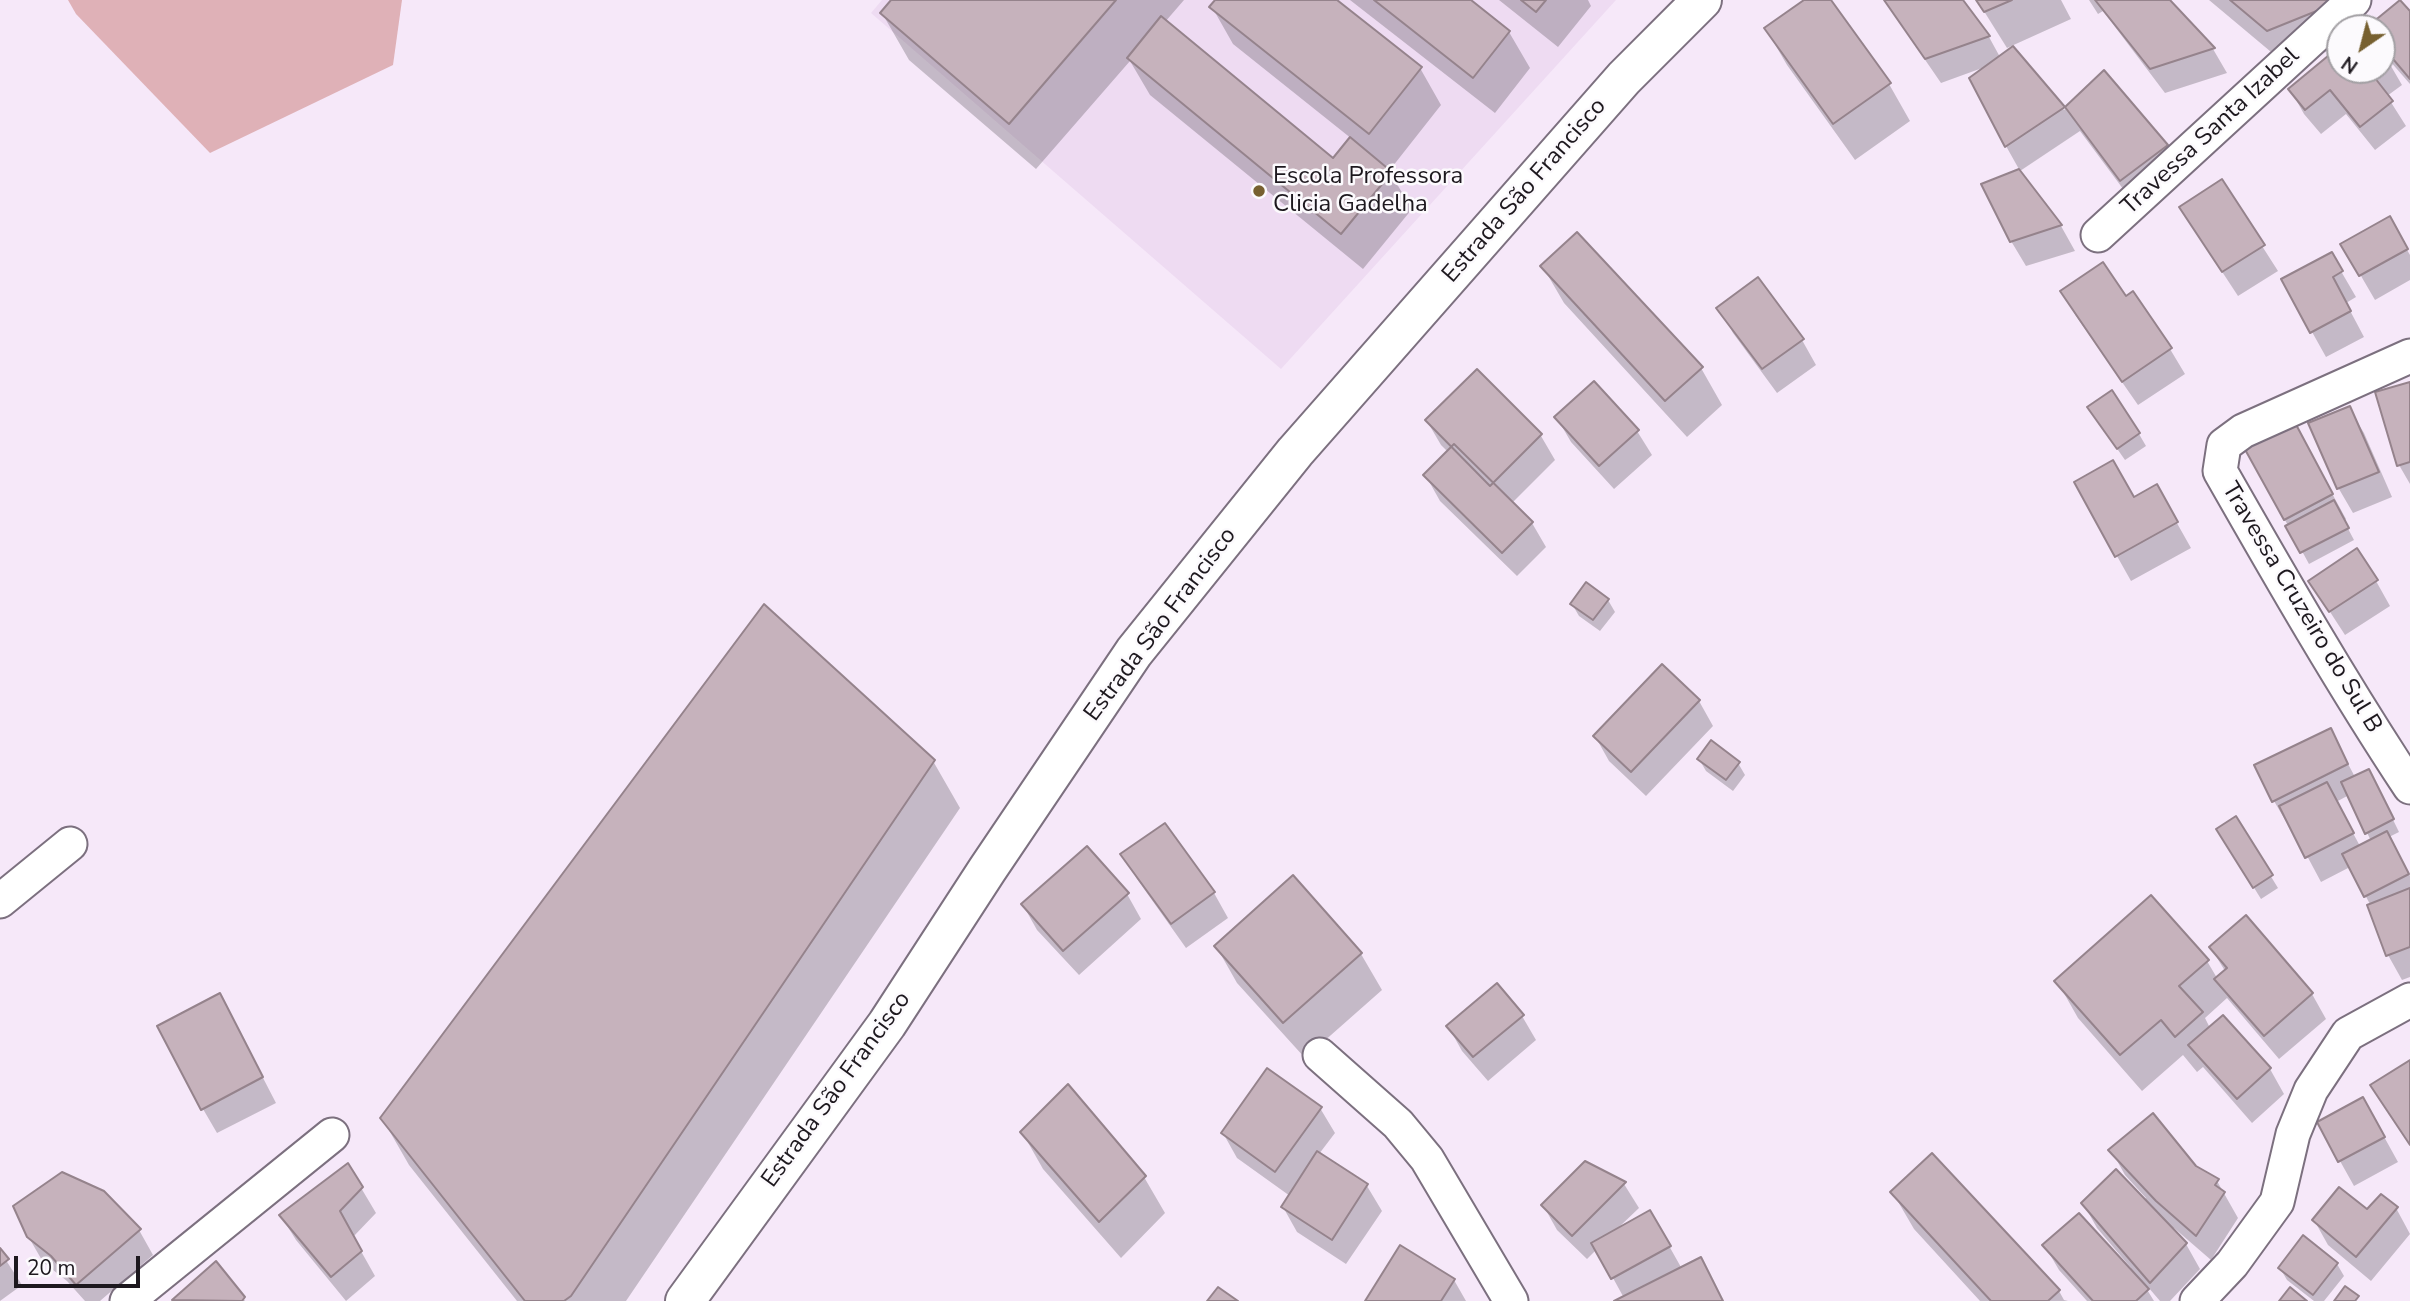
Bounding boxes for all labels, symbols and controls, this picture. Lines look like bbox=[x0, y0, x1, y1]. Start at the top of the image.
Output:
north arrow bbox=[2326, 14, 2396, 84]
street label: Travessa Santa Izabel bbox=[2116, 42, 2306, 222]
text: N bbox=[2337, 50, 2363, 79]
street label: Estrada São Francisco bbox=[1437, 93, 1613, 289]
place label: Escola Professora Clicia Gadelha bbox=[1273, 163, 1463, 219]
marker: Escola Professora Clicia Gadelha bbox=[1251, 183, 1267, 199]
street label: Travessa Cruzeiro do Sul B bbox=[2215, 477, 2387, 739]
street label: Estrada São Francisco bbox=[1079, 523, 1243, 727]
street label: Estrada São Francisco bbox=[756, 987, 918, 1193]
scale bar bbox=[18, 1242, 144, 1286]
text: 20 m bbox=[27, 1254, 76, 1282]

